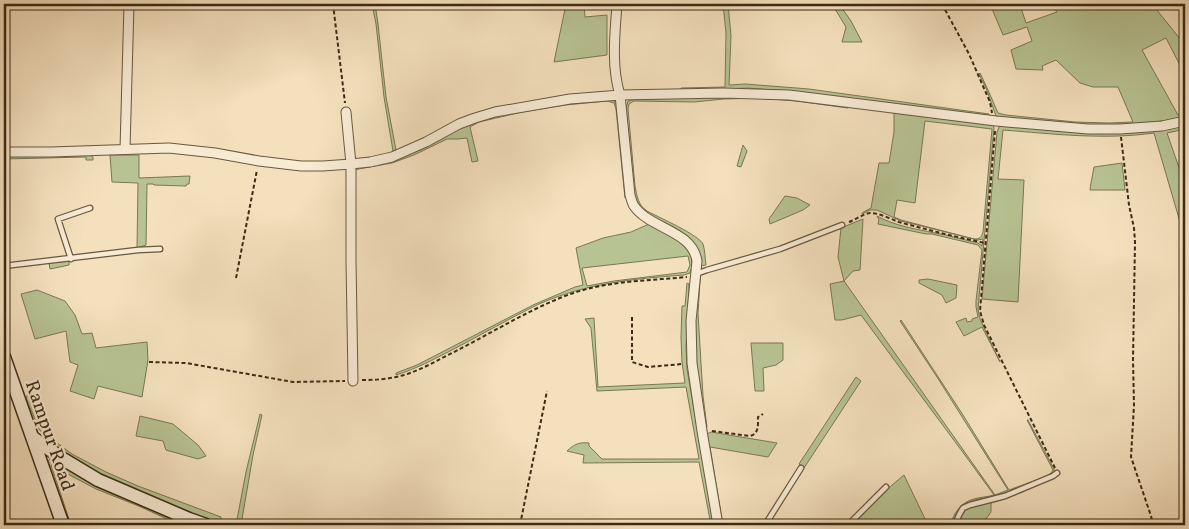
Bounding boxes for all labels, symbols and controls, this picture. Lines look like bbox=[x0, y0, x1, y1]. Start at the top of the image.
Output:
street label: Rampur Road bbox=[18, 377, 80, 495]

